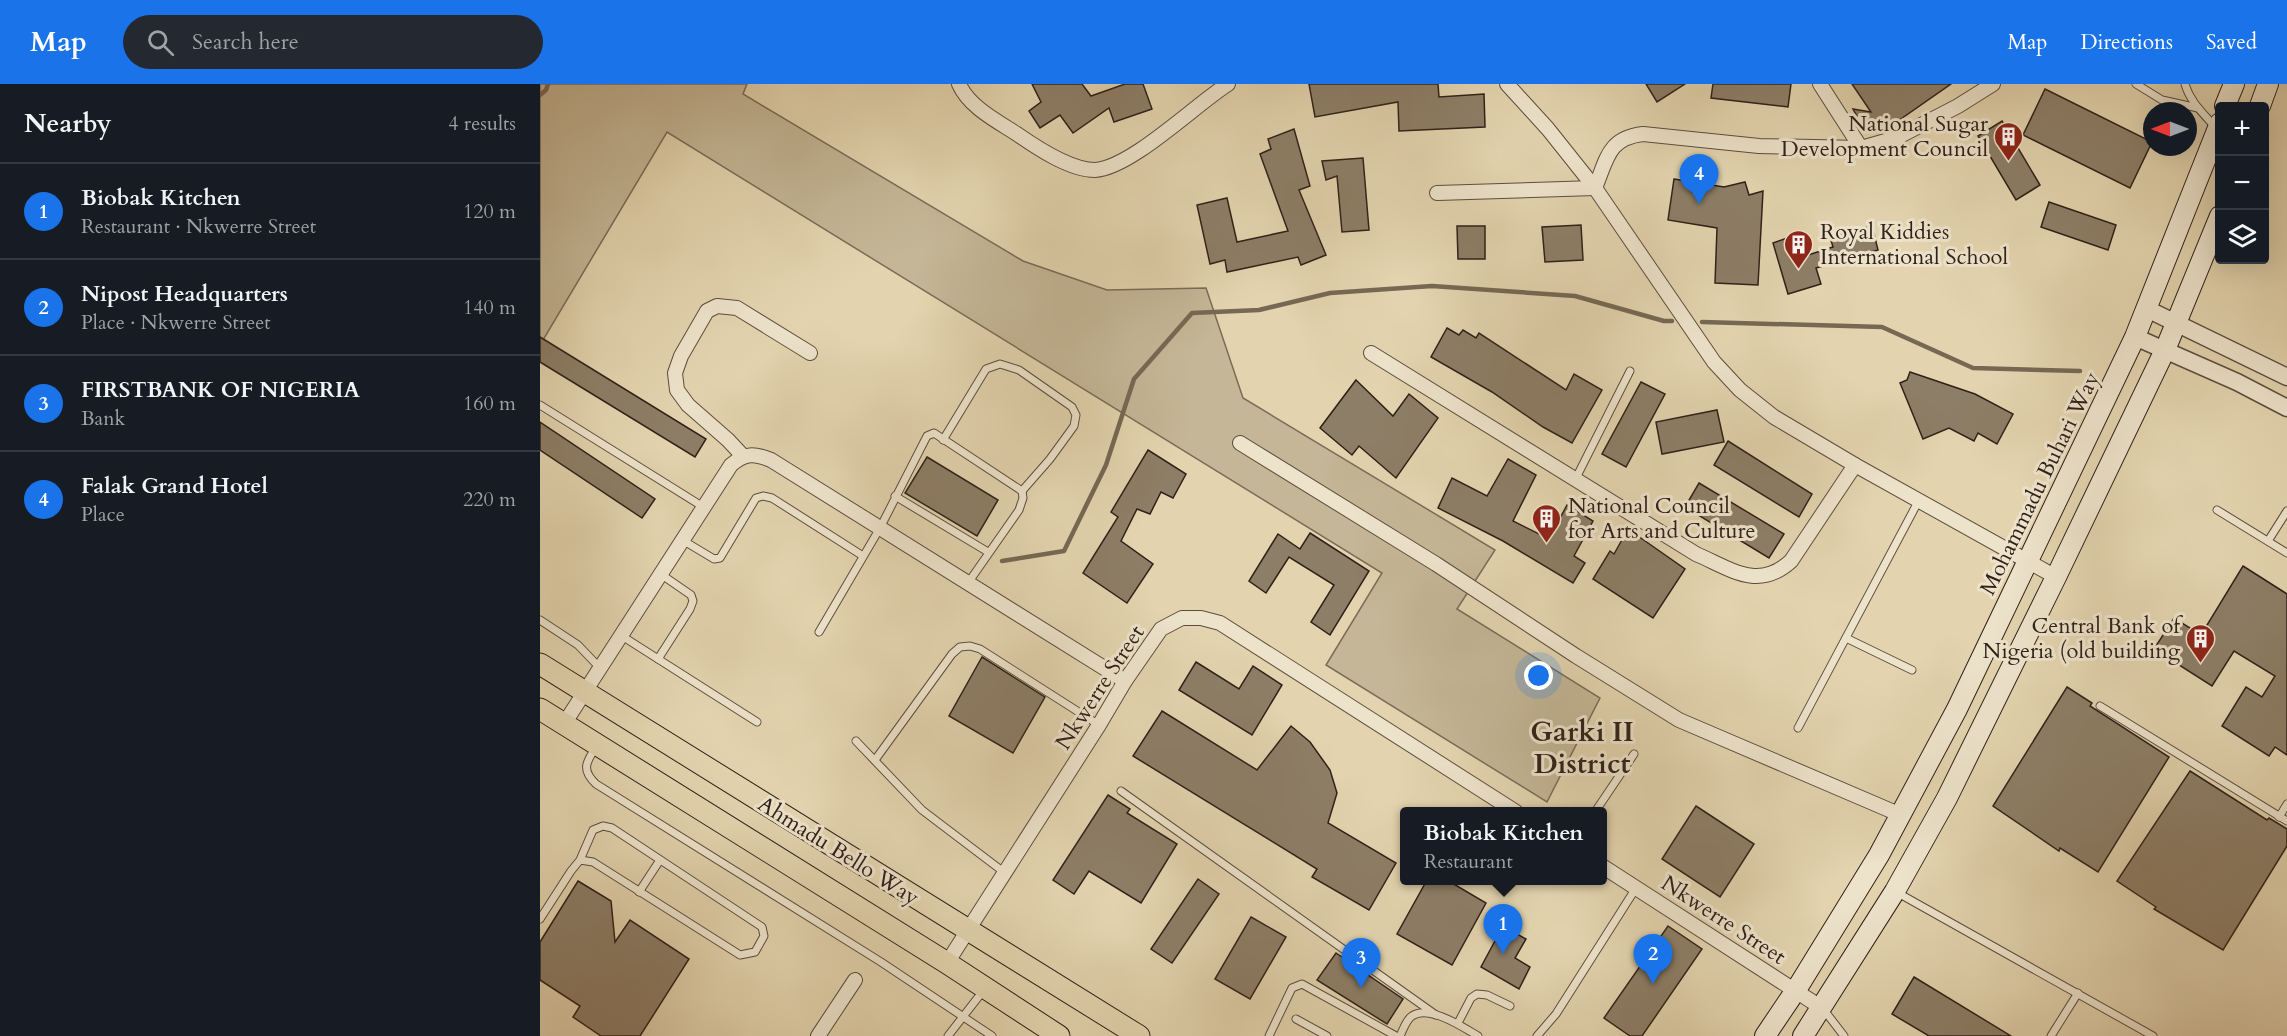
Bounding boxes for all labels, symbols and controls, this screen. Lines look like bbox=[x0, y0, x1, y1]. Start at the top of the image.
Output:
search box bbox=[123, 15, 543, 69]
text: Map bbox=[30, 23, 87, 61]
icon: search bbox=[144, 26, 177, 59]
text: Search here bbox=[192, 27, 299, 57]
text: Map bbox=[2007, 28, 2047, 57]
text: Directions bbox=[2080, 28, 2173, 57]
text: Saved bbox=[2206, 28, 2257, 57]
north arrow bbox=[2143, 102, 2197, 156]
map controls bbox=[2215, 102, 2269, 264]
button: + bbox=[2215, 102, 2269, 156]
text: Nearby bbox=[24, 106, 112, 141]
place label: National Sugar Development Council bbox=[1781, 109, 1989, 164]
text: 4 results bbox=[448, 110, 516, 137]
building icon: National Sugar Development Council bbox=[1993, 120, 2025, 162]
pin: 4 bbox=[1680, 154, 1718, 204]
button: − bbox=[2215, 156, 2269, 210]
text: Biobak Kitchen bbox=[81, 183, 241, 213]
text: 1 bbox=[38, 198, 49, 225]
text: 120 m bbox=[463, 198, 516, 225]
button: layers bbox=[2215, 210, 2269, 264]
text: Restaurant · Nkwerre Street bbox=[81, 213, 316, 240]
place label: Royal Kiddies International School bbox=[1820, 217, 2008, 272]
building icon: Royal Kiddies International School bbox=[1783, 228, 1815, 270]
text: Nipost Headquarters bbox=[81, 279, 288, 309]
text: 2 bbox=[38, 294, 49, 321]
text: 140 m bbox=[463, 294, 516, 321]
text: Place · Nkwerre Street bbox=[81, 309, 271, 336]
street label: Mohammadu Buhari Way bbox=[1973, 367, 2107, 600]
text: FIRSTBANK OF NIGERIA bbox=[81, 375, 360, 405]
text: 3 bbox=[38, 390, 49, 417]
text: 160 m bbox=[463, 390, 516, 417]
text: Bank bbox=[81, 405, 125, 432]
text: Falak Grand Hotel bbox=[81, 471, 268, 501]
text: 4 bbox=[38, 486, 49, 513]
text: 220 m bbox=[463, 486, 516, 513]
place label: National Council for Arts and Culture bbox=[1568, 491, 1756, 546]
text: Place bbox=[81, 501, 125, 528]
building icon: National Council for Arts and Culture bbox=[1531, 502, 1563, 544]
place label: Central Bank of Nigeria (old building bbox=[1983, 611, 2183, 666]
street label: Nkwerre Street bbox=[1048, 619, 1151, 756]
building icon: Central Bank of Nigeria (old building bbox=[2185, 622, 2217, 664]
your location bbox=[1524, 661, 1553, 690]
district label: Garki II District bbox=[1530, 713, 1634, 783]
street label: Ahmadu Bello Way bbox=[752, 789, 925, 913]
popup bbox=[1400, 807, 1607, 885]
text: Biobak Kitchen bbox=[1424, 818, 1583, 848]
text: Restaurant bbox=[1424, 848, 1513, 875]
street label: Nkwerre Street bbox=[1655, 868, 1792, 971]
pin: 1 bbox=[1484, 904, 1522, 954]
pin: 2 bbox=[1634, 934, 1672, 984]
pin: 3 bbox=[1342, 938, 1380, 988]

